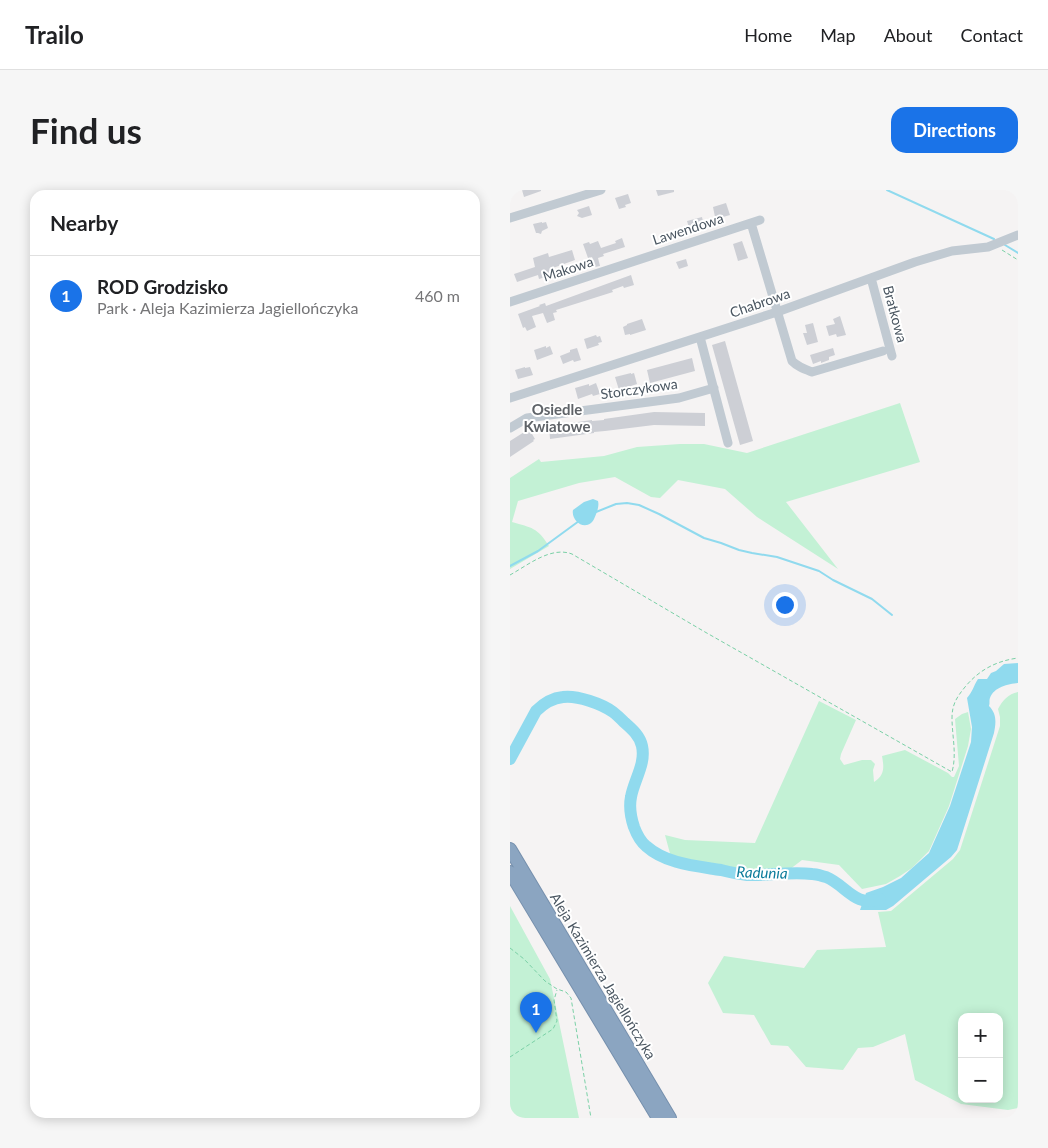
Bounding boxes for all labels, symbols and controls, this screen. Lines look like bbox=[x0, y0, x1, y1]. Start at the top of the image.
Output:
text: Trailo bbox=[25, 20, 84, 49]
text: Home bbox=[744, 24, 792, 46]
text: Map bbox=[820, 24, 856, 46]
text: About bbox=[884, 24, 933, 46]
text: Contact bbox=[961, 24, 1023, 46]
button: Directions bbox=[891, 107, 1018, 153]
text: Find us bbox=[30, 109, 142, 151]
street label: Lawendowa bbox=[650, 209, 726, 248]
text: Nearby bbox=[50, 210, 118, 235]
street label: Makowa bbox=[540, 252, 595, 285]
text: ROD Grodzisko bbox=[97, 275, 228, 298]
street label: Chabrowa bbox=[728, 284, 792, 321]
street label: Bratkowa bbox=[880, 284, 911, 344]
text: 1 bbox=[61, 286, 71, 305]
text: 460 m bbox=[415, 286, 460, 305]
text: Park · Aleja Kazimierza Jagiellończyka bbox=[97, 298, 358, 317]
street label: Storczykowa bbox=[599, 375, 679, 402]
district label: Osiedle Kwiatowe bbox=[524, 400, 590, 435]
your location bbox=[772, 592, 798, 618]
water label: Radunia bbox=[736, 862, 788, 882]
street label: Aleja Kazimierza Jagiellończyka bbox=[547, 889, 660, 1062]
pin: 1 bbox=[520, 992, 552, 1033]
map controls bbox=[958, 1013, 1003, 1103]
button: + bbox=[958, 1013, 1003, 1058]
button: − bbox=[958, 1058, 1003, 1103]

